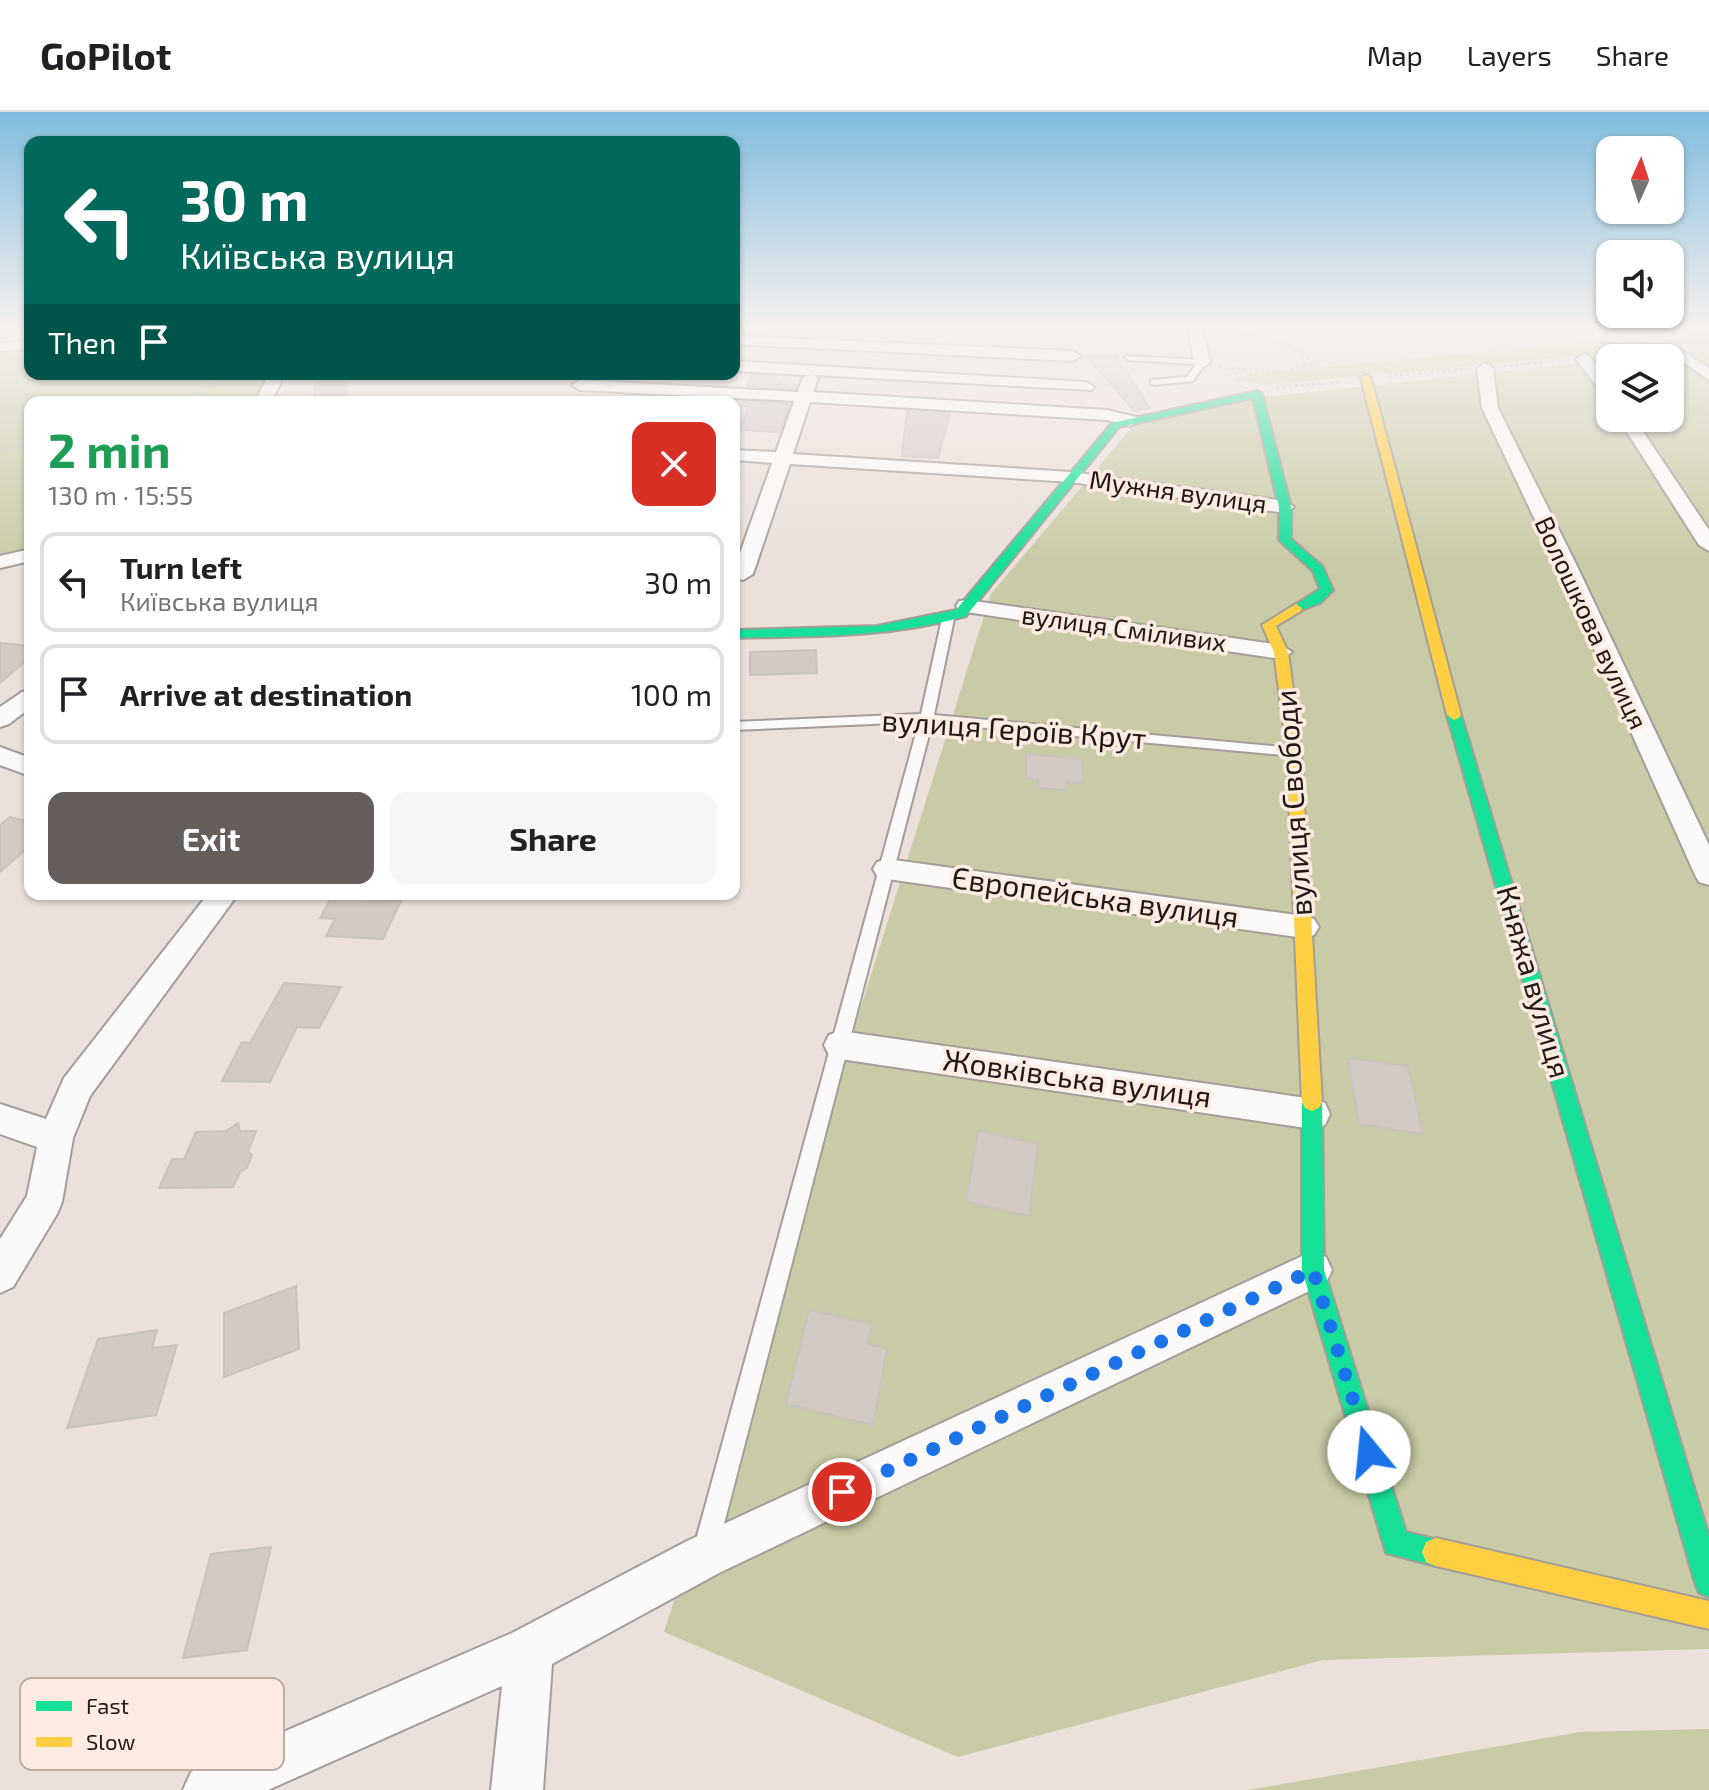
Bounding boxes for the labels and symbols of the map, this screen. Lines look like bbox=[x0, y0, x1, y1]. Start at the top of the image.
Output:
north arrow bbox=[1596, 136, 1684, 224]
street label: Мужня вулиця bbox=[1087, 463, 1269, 519]
street label: Волошкова вулиця bbox=[1529, 511, 1655, 734]
street label: вулиця Сміливих bbox=[1020, 598, 1229, 658]
street label: вулиця Свободи bbox=[1266, 689, 1319, 917]
street label: вулиця Героїв Крут bbox=[881, 701, 1148, 756]
street label: Європейська вулиця bbox=[949, 858, 1241, 935]
street label: Княжа вулиця bbox=[1489, 881, 1580, 1082]
street label: Жовківська вулиця bbox=[941, 1040, 1214, 1115]
position arrow bbox=[1327, 1410, 1411, 1494]
pin bbox=[808, 1458, 876, 1526]
legend bbox=[20, 1678, 284, 1770]
text: Fast bbox=[86, 1692, 129, 1718]
text: Slow bbox=[86, 1728, 135, 1754]

